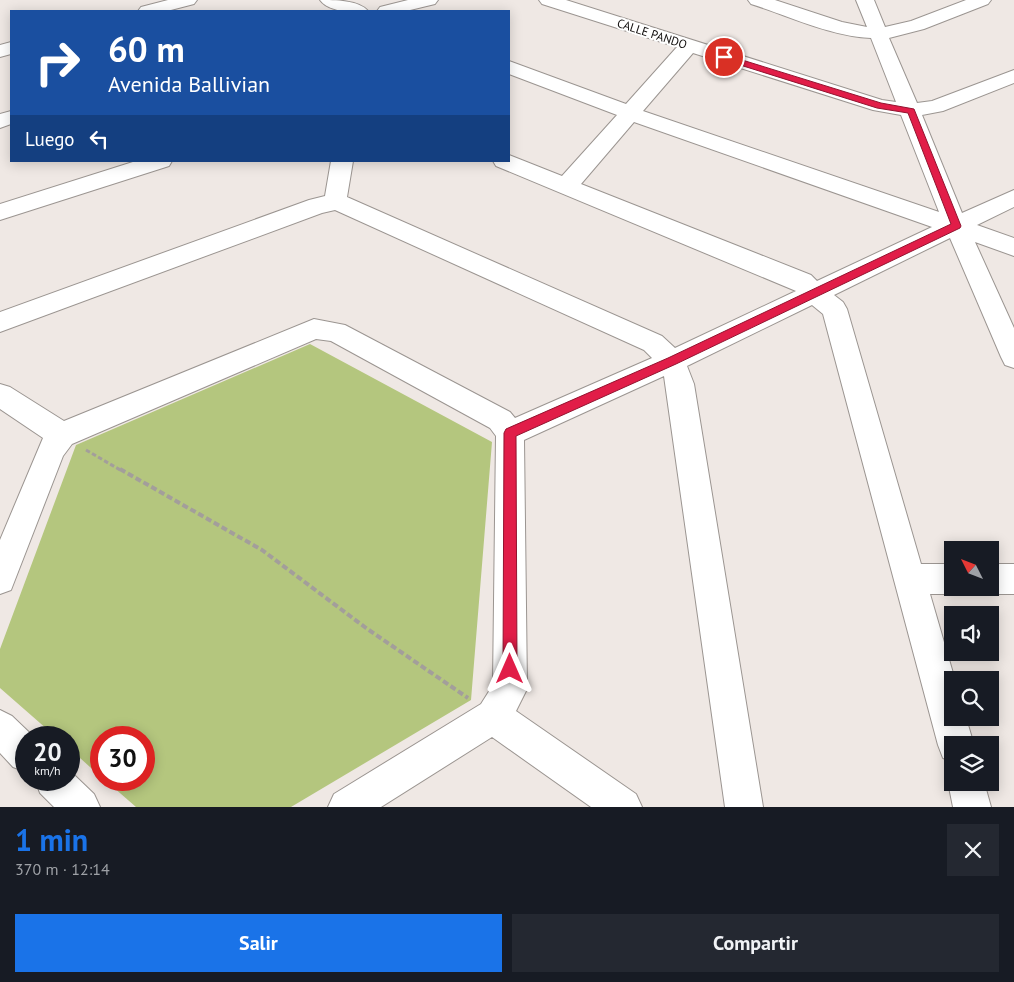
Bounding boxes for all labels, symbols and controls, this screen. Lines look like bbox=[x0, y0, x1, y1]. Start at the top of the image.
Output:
street label: CALLE PANDO bbox=[615, 15, 689, 52]
text: 60 m bbox=[108, 26, 185, 72]
icon: right bbox=[25, 30, 90, 95]
pin bbox=[703, 36, 745, 78]
icon: arrive bbox=[710, 43, 738, 71]
text: Avenida Ballivian bbox=[108, 70, 270, 98]
icon: left bbox=[85, 125, 113, 153]
text: Luego bbox=[25, 127, 75, 151]
north arrow bbox=[944, 541, 999, 596]
map controls bbox=[944, 541, 999, 791]
button: sound bbox=[944, 606, 999, 661]
position arrow bbox=[483, 642, 535, 694]
button: search bbox=[944, 671, 999, 726]
speed limit sign: 30 bbox=[90, 726, 155, 791]
text: 20 bbox=[33, 736, 62, 768]
button: layers bbox=[944, 736, 999, 791]
text: km/h bbox=[34, 763, 61, 778]
text: 1 min bbox=[15, 820, 88, 859]
button: close bbox=[947, 824, 999, 876]
text: 370 m · 12:14 bbox=[15, 859, 110, 879]
button: Salir bbox=[15, 914, 502, 972]
button: Compartir bbox=[512, 914, 999, 972]

